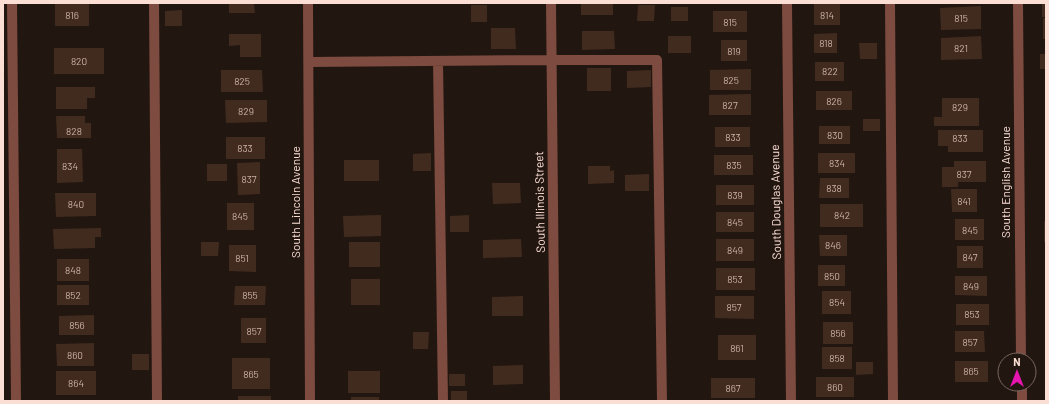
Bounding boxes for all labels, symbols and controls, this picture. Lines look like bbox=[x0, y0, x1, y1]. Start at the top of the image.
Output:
house number: 816 bbox=[65, 9, 79, 21]
house number: 814 bbox=[820, 9, 834, 21]
house number: 815 bbox=[954, 12, 968, 24]
house number: 815 bbox=[723, 16, 737, 28]
house number: 818 bbox=[819, 37, 833, 49]
house number: 821 bbox=[954, 42, 968, 54]
house number: 819 bbox=[727, 45, 741, 57]
house number: 820 bbox=[71, 55, 87, 67]
house number: 822 bbox=[822, 65, 838, 77]
house number: 825 bbox=[723, 74, 739, 86]
house number: 825 bbox=[234, 75, 250, 87]
house number: 826 bbox=[826, 95, 842, 107]
house number: 827 bbox=[722, 99, 738, 111]
house number: 829 bbox=[952, 101, 968, 113]
house number: 829 bbox=[238, 105, 254, 117]
house number: 828 bbox=[66, 125, 82, 137]
street label: South English Avenue bbox=[998, 126, 1012, 238]
house number: 830 bbox=[827, 129, 843, 141]
house number: 833 bbox=[725, 131, 741, 143]
house number: 833 bbox=[952, 132, 968, 144]
house number: 833 bbox=[237, 142, 253, 154]
street label: South Douglas Avenue bbox=[767, 144, 783, 260]
street label: South Lincoln Avenue bbox=[288, 146, 302, 258]
street label: South Illinois Street bbox=[531, 151, 547, 253]
house number: 834 bbox=[829, 157, 845, 169]
house number: 835 bbox=[726, 159, 742, 171]
house number: 834 bbox=[62, 160, 78, 172]
house number: 837 bbox=[956, 168, 972, 180]
house number: 837 bbox=[241, 173, 257, 185]
house number: 838 bbox=[826, 182, 842, 194]
house number: 839 bbox=[727, 189, 743, 201]
house number: 841 bbox=[957, 195, 971, 207]
house number: 840 bbox=[68, 198, 84, 210]
house number: 842 bbox=[834, 209, 850, 221]
house number: 845 bbox=[232, 210, 248, 222]
house number: 845 bbox=[727, 216, 743, 228]
house number: 845 bbox=[962, 224, 978, 236]
house number: 846 bbox=[825, 239, 841, 251]
house number: 849 bbox=[727, 244, 743, 256]
house number: 847 bbox=[962, 251, 978, 263]
house number: 851 bbox=[235, 252, 249, 264]
house number: 848 bbox=[65, 264, 81, 276]
house number: 850 bbox=[824, 270, 840, 282]
house number: 853 bbox=[727, 273, 743, 285]
house number: 849 bbox=[963, 280, 979, 292]
house number: 852 bbox=[65, 289, 81, 301]
house number: 855 bbox=[242, 289, 258, 301]
house number: 854 bbox=[829, 296, 845, 308]
house number: 857 bbox=[726, 301, 742, 313]
house number: 853 bbox=[964, 308, 980, 320]
house number: 856 bbox=[69, 319, 85, 331]
house number: 857 bbox=[246, 325, 262, 337]
house number: 856 bbox=[830, 327, 846, 339]
house number: 857 bbox=[962, 336, 978, 348]
house number: 861 bbox=[730, 342, 744, 354]
house number: 860 bbox=[67, 349, 83, 361]
house number: 858 bbox=[829, 352, 845, 364]
north arrow bbox=[997, 352, 1037, 392]
text: N bbox=[1013, 355, 1021, 368]
house number: 865 bbox=[963, 365, 979, 377]
house number: 865 bbox=[243, 368, 259, 380]
house number: 864 bbox=[68, 377, 84, 389]
house number: 860 bbox=[827, 381, 843, 393]
house number: 867 bbox=[725, 382, 741, 394]

